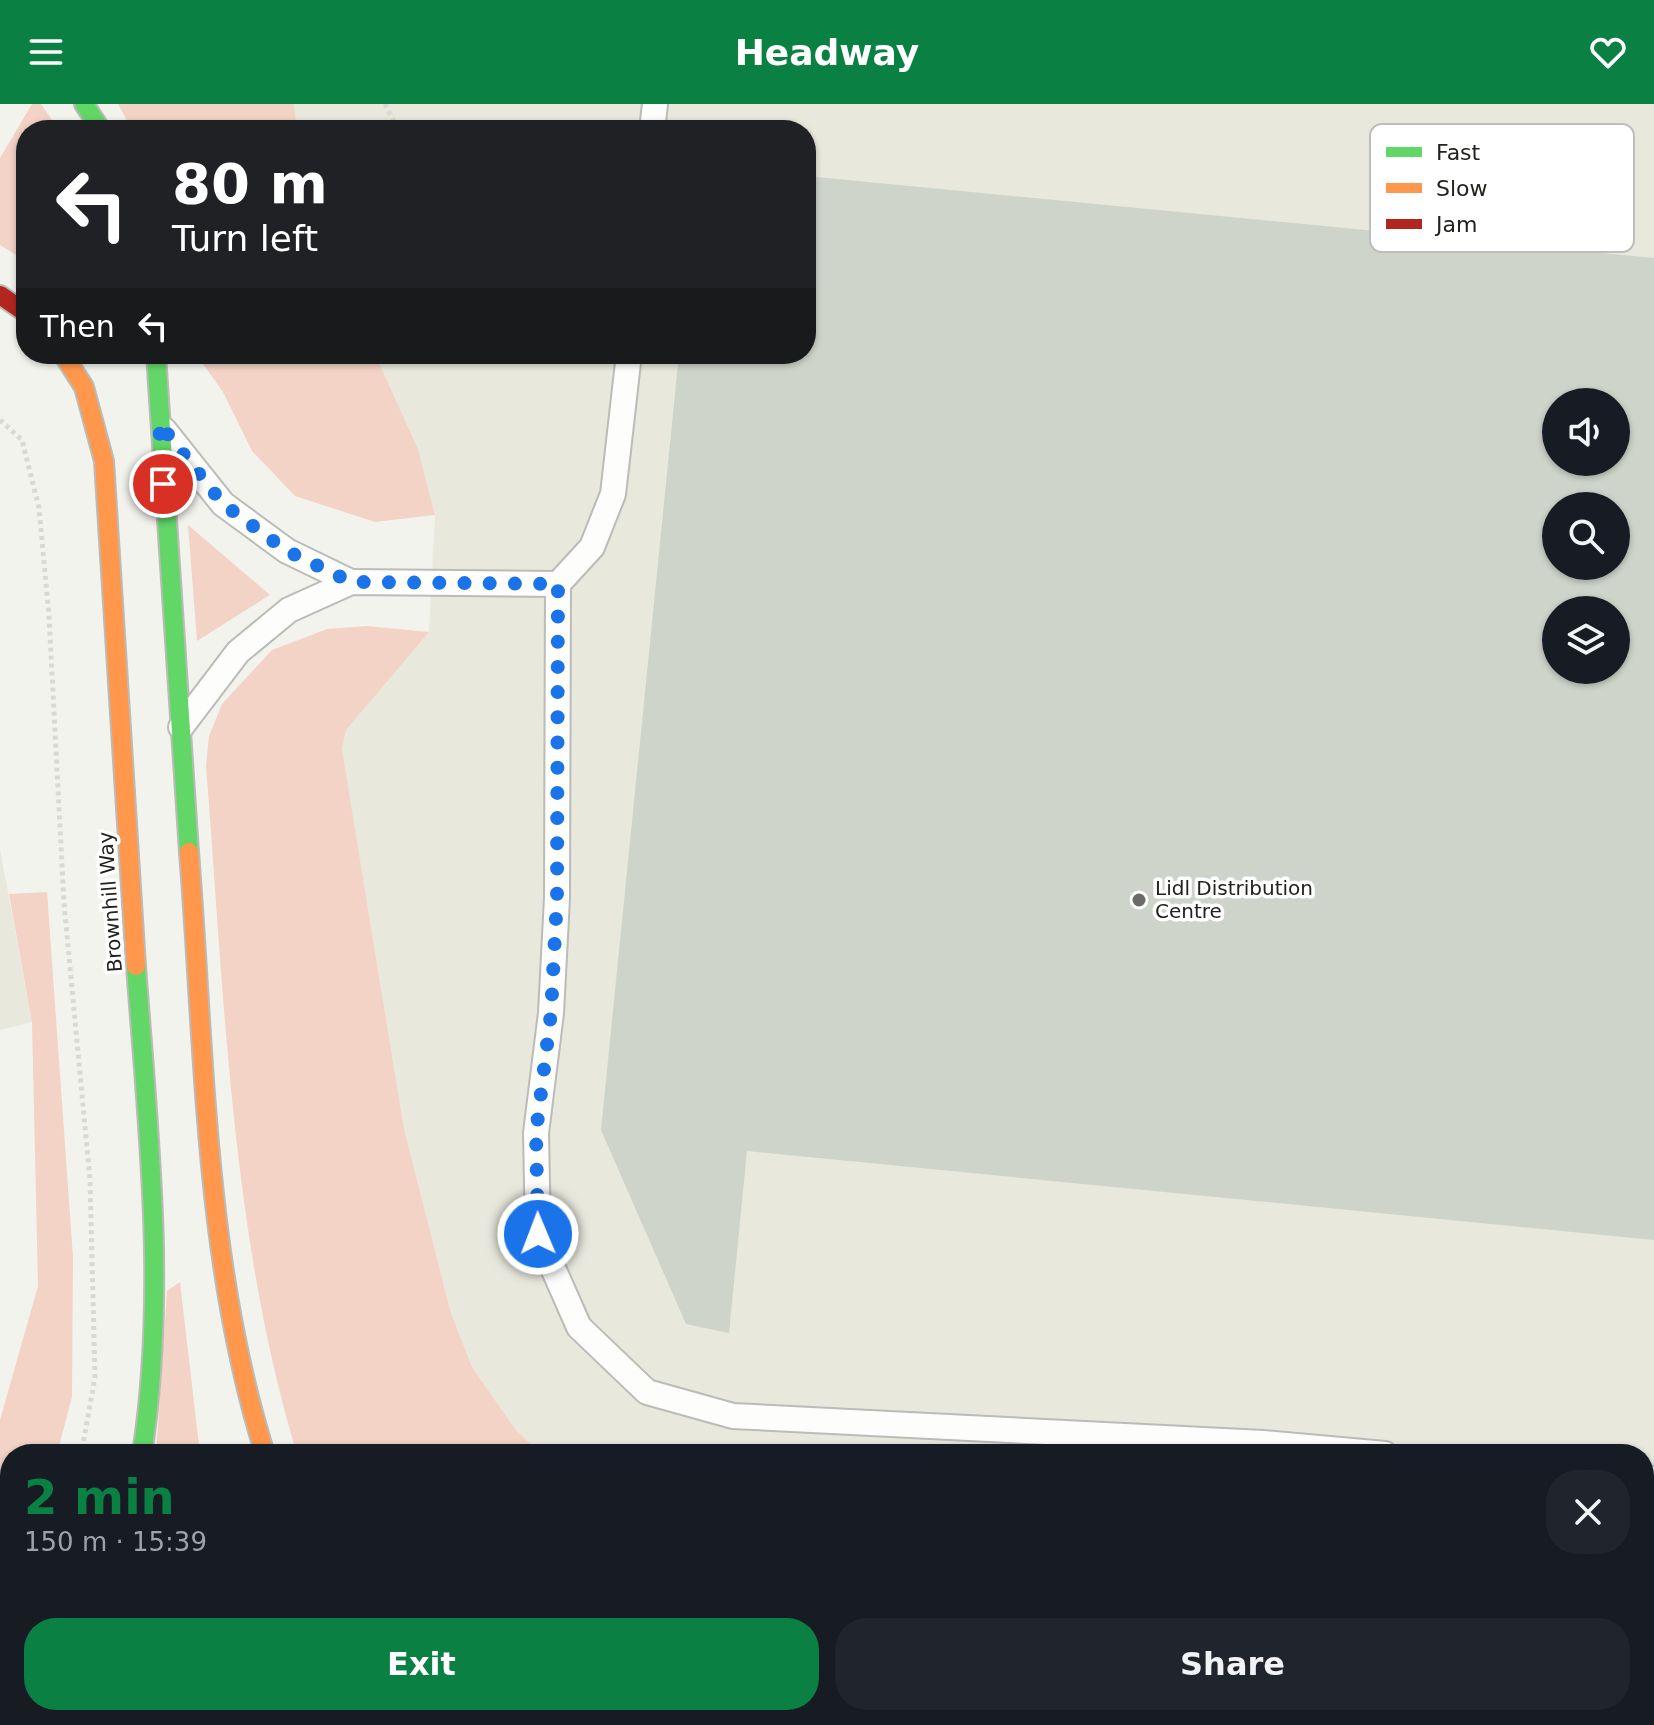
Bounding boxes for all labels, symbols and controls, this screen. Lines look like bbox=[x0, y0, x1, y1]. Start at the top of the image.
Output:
icon: menu bbox=[24, 30, 68, 74]
icon: heart bbox=[1586, 30, 1630, 74]
text: Headway bbox=[735, 32, 919, 73]
legend bbox=[1370, 124, 1634, 252]
text: Fast bbox=[1436, 140, 1481, 165]
text: 80 m bbox=[172, 151, 328, 216]
icon: left bbox=[40, 152, 144, 256]
text: Slow bbox=[1436, 176, 1488, 201]
text: Jam bbox=[1434, 212, 1477, 237]
text: Turn left bbox=[172, 218, 318, 259]
icon: left bbox=[131, 304, 175, 348]
text: Then bbox=[40, 309, 115, 344]
map controls bbox=[1542, 388, 1630, 684]
button: sound bbox=[1542, 388, 1630, 476]
pin bbox=[129, 450, 197, 518]
icon: arrive bbox=[141, 462, 185, 506]
button: search bbox=[1542, 492, 1630, 580]
button: layers bbox=[1542, 596, 1630, 684]
street label: Brownhill Way bbox=[93, 831, 127, 973]
place label: Lidl Distribution Centre bbox=[1155, 876, 1313, 923]
marker: Lidl Distribution Centre bbox=[1130, 891, 1148, 909]
position arrow bbox=[496, 1192, 580, 1276]
text: 2 min bbox=[24, 1469, 175, 1525]
button: close bbox=[1546, 1470, 1630, 1554]
text: 150 m · 15:39 bbox=[24, 1527, 207, 1557]
button: Exit bbox=[24, 1618, 819, 1710]
button: Share bbox=[835, 1618, 1630, 1710]

